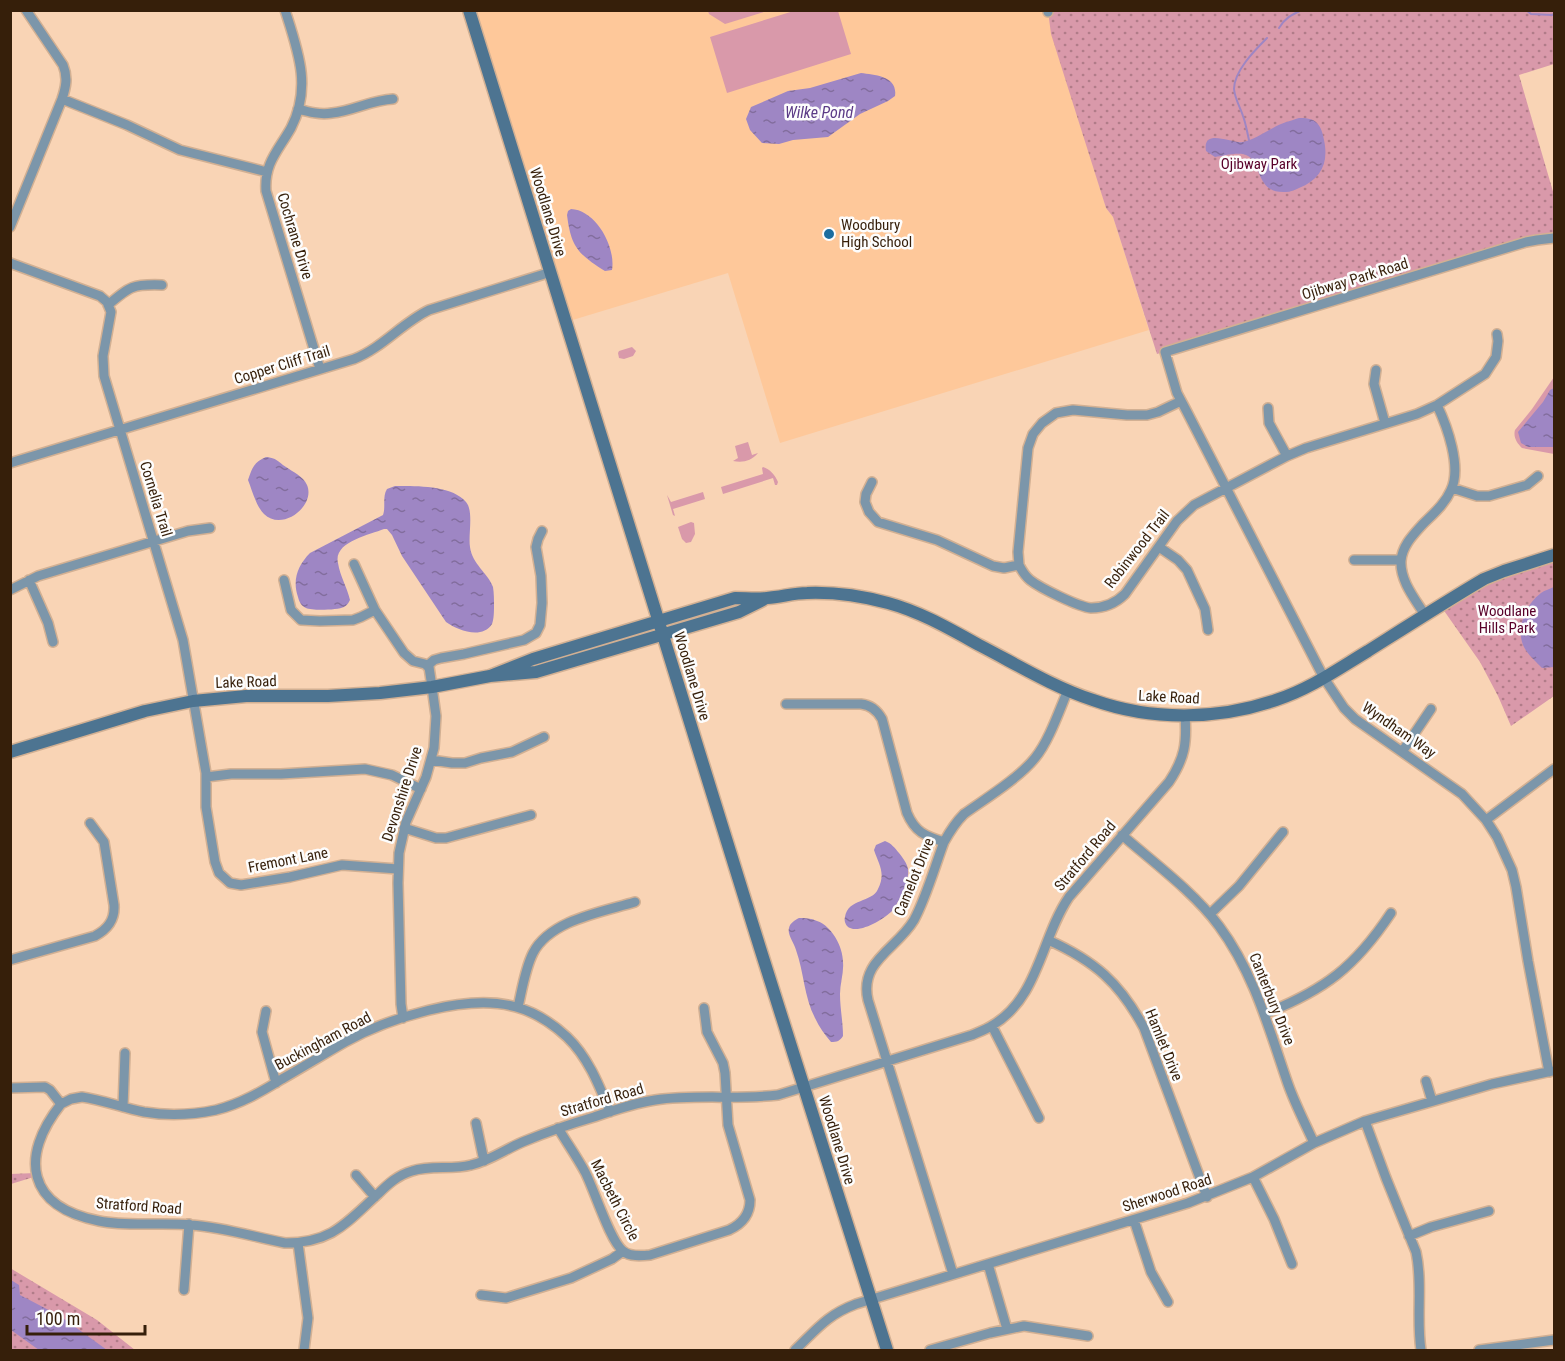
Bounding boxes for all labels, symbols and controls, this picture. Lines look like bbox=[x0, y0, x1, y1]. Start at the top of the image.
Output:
water label: Wilke Pond bbox=[785, 103, 853, 122]
park label: Ojibway Park bbox=[1221, 155, 1297, 173]
street label: Woodlane Drive bbox=[526, 165, 570, 259]
street label: Cochrane Drive bbox=[273, 191, 317, 281]
place label: Woodbury High School bbox=[841, 216, 912, 251]
marker: Woodbury High School bbox=[822, 227, 836, 241]
street label: Ojibway Park Road bbox=[1300, 254, 1410, 304]
street label: Copper Cliff Trail bbox=[232, 342, 332, 388]
street label: Cornelia Trail bbox=[136, 459, 176, 539]
street label: Robinwood Trail bbox=[1101, 506, 1173, 592]
park label: Woodlane Hills Park bbox=[1478, 602, 1536, 637]
street label: Woodlane Drive bbox=[670, 629, 714, 723]
street label: Lake Road bbox=[215, 672, 277, 692]
street label: Lake Road bbox=[1138, 686, 1200, 708]
street label: Wyndham Way bbox=[1359, 698, 1439, 762]
street label: Devonshire Drive bbox=[378, 744, 426, 844]
street label: Stratford Road bbox=[1051, 817, 1119, 895]
street label: Camelot Drive bbox=[890, 835, 938, 919]
street label: Fremont Lane bbox=[246, 843, 330, 877]
street label: Canterbury Drive bbox=[1245, 950, 1299, 1048]
street label: Hamlet Drive bbox=[1141, 1006, 1187, 1084]
street label: Buckingham Road bbox=[272, 1008, 374, 1074]
street label: Stratford Road bbox=[558, 1080, 646, 1120]
street label: Woodlane Drive bbox=[815, 1093, 859, 1187]
street label: Macbeth Circle bbox=[587, 1156, 643, 1244]
street label: Sherwood Road bbox=[1120, 1170, 1214, 1216]
street label: Stratford Road bbox=[96, 1194, 182, 1218]
scale bar bbox=[27, 1298, 146, 1336]
text: 100 m bbox=[36, 1308, 80, 1329]

